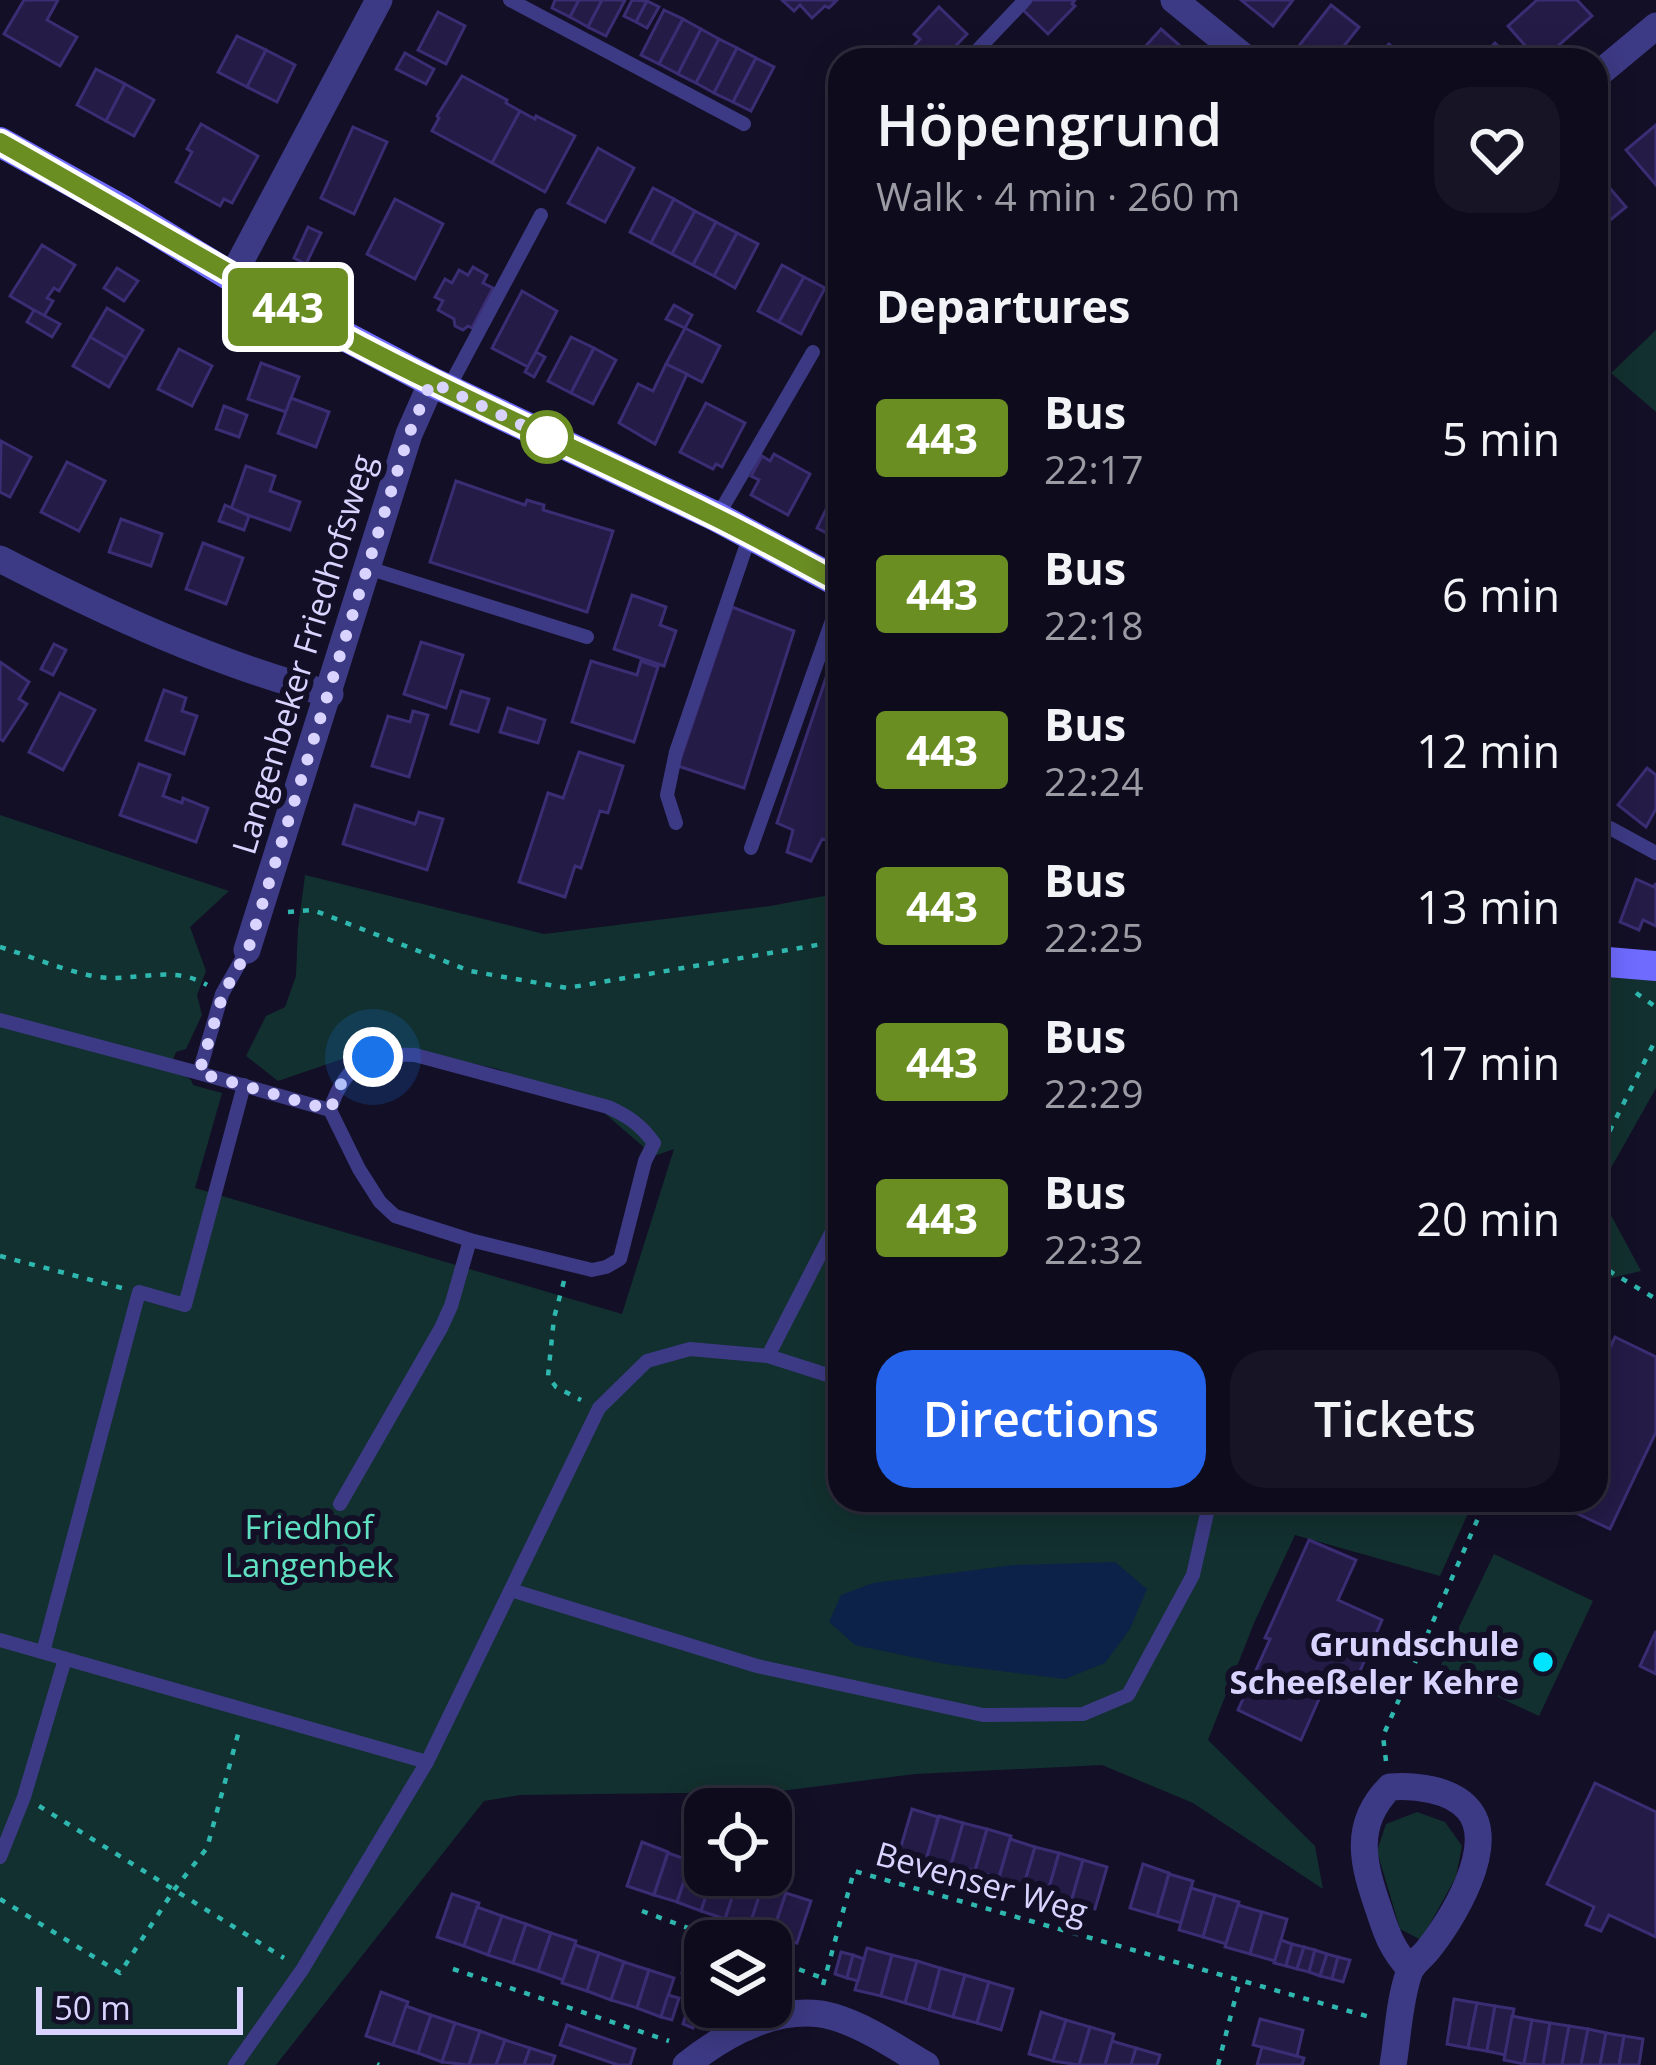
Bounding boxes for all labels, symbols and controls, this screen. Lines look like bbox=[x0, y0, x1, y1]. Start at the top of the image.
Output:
text: Höpengrund bbox=[876, 85, 1222, 163]
button: heart bbox=[1434, 87, 1560, 213]
text: Walk · 4 min · 260 m bbox=[876, 169, 1240, 222]
line badge: 443 bbox=[219, 268, 357, 346]
text: Departures bbox=[876, 275, 1131, 336]
text: 443 bbox=[252, 278, 324, 335]
text: Bus bbox=[1044, 381, 1126, 442]
text: 5 min bbox=[1442, 408, 1560, 469]
text: 443 bbox=[906, 409, 978, 466]
unlabelled marker bbox=[522, 412, 572, 462]
text: 22:17 bbox=[1044, 442, 1143, 495]
street label: Langenbeker Friedhofsweg bbox=[221, 449, 385, 859]
text: Bus bbox=[1044, 537, 1126, 598]
text: 6 min bbox=[1442, 564, 1560, 625]
text: 443 bbox=[906, 565, 978, 622]
text: 22:18 bbox=[1044, 598, 1143, 651]
text: Bus bbox=[1044, 693, 1126, 754]
text: 12 min bbox=[1416, 720, 1560, 781]
text: 443 bbox=[906, 721, 978, 778]
text: 22:24 bbox=[1044, 754, 1143, 807]
text: Bus bbox=[1044, 849, 1126, 910]
text: 13 min bbox=[1416, 876, 1560, 937]
text: 443 bbox=[906, 877, 978, 934]
text: 22:25 bbox=[1044, 910, 1143, 963]
text: Bus bbox=[1044, 1005, 1126, 1066]
your location bbox=[343, 1027, 403, 1087]
text: 17 min bbox=[1416, 1032, 1560, 1093]
text: 443 bbox=[906, 1033, 978, 1090]
text: 22:29 bbox=[1044, 1066, 1143, 1119]
text: Bus bbox=[1044, 1161, 1126, 1222]
text: 20 min bbox=[1416, 1188, 1560, 1249]
text: 443 bbox=[906, 1189, 978, 1246]
text: 22:32 bbox=[1044, 1222, 1143, 1275]
button: Directions bbox=[876, 1350, 1206, 1488]
button: Tickets bbox=[1230, 1350, 1560, 1488]
park label: Friedhof Langenbek bbox=[225, 1504, 394, 1587]
place label: Grundschule Scheeßeler Kehre bbox=[1230, 1621, 1519, 1704]
marker: Grundschule Scheeßeler Kehre bbox=[1530, 1649, 1556, 1675]
map controls bbox=[684, 1788, 792, 2028]
button: locate bbox=[684, 1788, 792, 1896]
street label: Bevenser Weg bbox=[871, 1830, 1093, 1934]
button: layers bbox=[684, 1920, 792, 2028]
scale bar bbox=[36, 1981, 243, 2034]
text: 50 m bbox=[54, 1985, 131, 2030]

